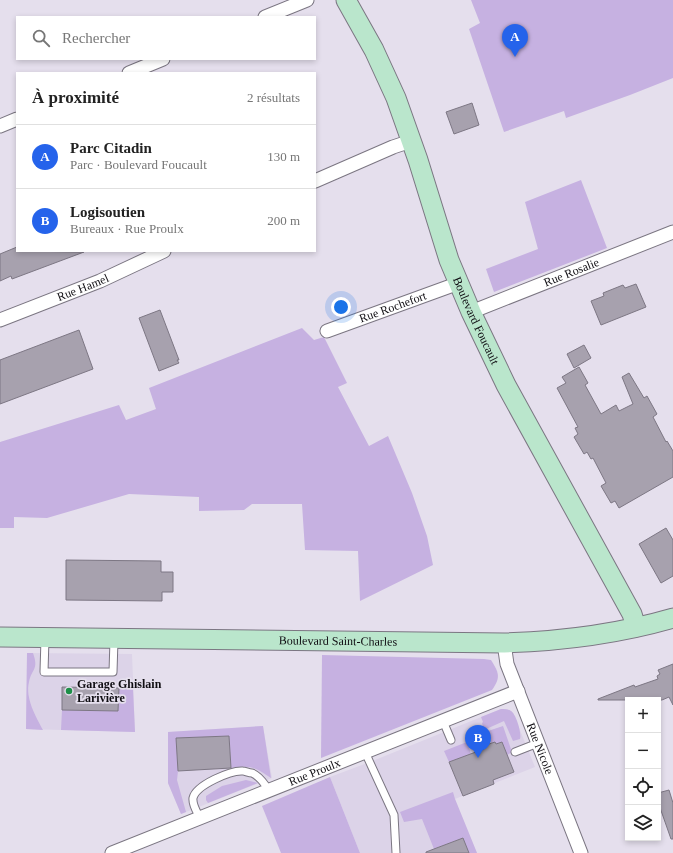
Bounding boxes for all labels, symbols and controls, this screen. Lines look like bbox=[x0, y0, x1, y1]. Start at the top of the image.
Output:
search box bbox=[16, 16, 316, 60]
pin: A bbox=[502, 24, 528, 57]
icon: search bbox=[30, 27, 52, 49]
text: Rechercher bbox=[62, 30, 130, 46]
text: À proximité bbox=[32, 88, 119, 107]
text: 2 résultats bbox=[247, 90, 300, 105]
text: Parc Citadin bbox=[70, 140, 152, 156]
text: A bbox=[40, 149, 50, 164]
text: 130 m bbox=[267, 149, 300, 164]
text: Parc · Boulevard Foucault bbox=[70, 157, 207, 172]
text: Logisoutien bbox=[70, 204, 145, 220]
text: B bbox=[41, 213, 49, 228]
text: 200 m bbox=[267, 213, 300, 228]
text: Bureaux · Rue Proulx bbox=[70, 221, 184, 236]
street label: Rue Rosalie bbox=[542, 255, 601, 289]
street label: Rue Hamel bbox=[55, 271, 112, 304]
street label: Boulevard Foucault bbox=[450, 275, 502, 367]
street label: Rue Rochefort bbox=[357, 288, 429, 326]
your location bbox=[331, 297, 351, 317]
street label: Boulevard Saint-Charles bbox=[279, 633, 398, 649]
place label: Garage Ghislain Larivière bbox=[77, 677, 162, 705]
marker: Garage Ghislain Larivière bbox=[64, 686, 74, 696]
map controls bbox=[625, 697, 661, 841]
button: + bbox=[625, 697, 661, 733]
street label: Rue Nicole bbox=[524, 721, 557, 776]
pin: B bbox=[465, 725, 491, 758]
button: − bbox=[625, 733, 661, 769]
street label: Rue Proulx bbox=[287, 756, 342, 789]
button: locate bbox=[625, 769, 661, 805]
button: layers bbox=[625, 805, 661, 841]

